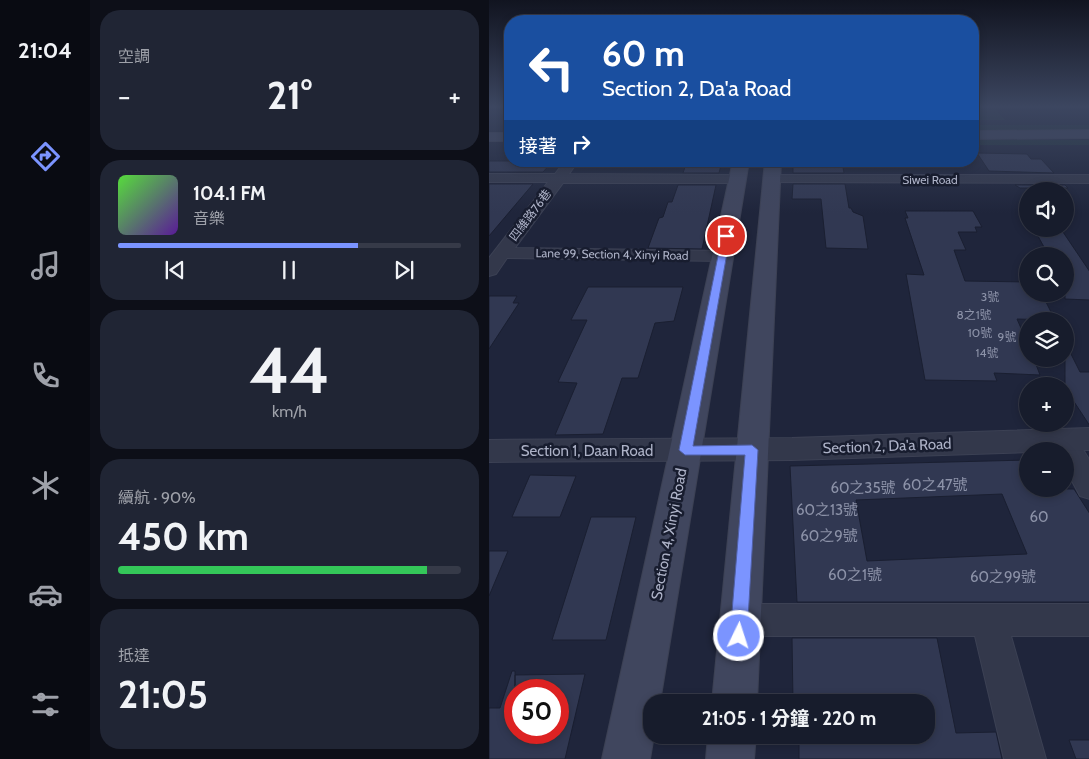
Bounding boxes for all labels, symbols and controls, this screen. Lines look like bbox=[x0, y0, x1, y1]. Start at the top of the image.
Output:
text: 60 m bbox=[602, 32, 685, 75]
icon: left bbox=[519, 35, 584, 100]
text: 21:04 bbox=[18, 37, 72, 64]
text: 空調 bbox=[118, 47, 150, 66]
text: 21° bbox=[267, 72, 312, 119]
text: Section 2, Da'a Road bbox=[602, 75, 791, 102]
text: − bbox=[118, 79, 130, 113]
text: + bbox=[449, 79, 461, 113]
icon: right bbox=[567, 130, 595, 158]
text: 接著 bbox=[519, 135, 557, 158]
icon: directions bbox=[28, 139, 63, 174]
street label: Siwei Road bbox=[902, 172, 958, 187]
text: 104.1 FM bbox=[193, 182, 266, 205]
map controls bbox=[1019, 182, 1074, 497]
button: sound bbox=[1019, 182, 1074, 237]
street label: 四維路76巷 bbox=[506, 186, 554, 244]
text: 音樂 bbox=[193, 209, 225, 228]
pin bbox=[705, 215, 747, 257]
icon: arrive bbox=[712, 222, 740, 250]
street label: Lane 99, Section 4, Xinyi Road bbox=[535, 245, 689, 263]
button: search bbox=[1019, 247, 1074, 302]
icon: music bbox=[28, 248, 63, 283]
icon: previous bbox=[161, 256, 189, 284]
icon: pause bbox=[275, 256, 303, 284]
icon: next bbox=[390, 256, 418, 284]
house number: 3號 bbox=[981, 289, 999, 304]
house number: 8之1號 bbox=[956, 307, 992, 322]
button: layers bbox=[1019, 312, 1074, 367]
house number: 10號 bbox=[968, 325, 992, 340]
house number: 9號 bbox=[998, 329, 1016, 344]
text: 44 bbox=[249, 330, 330, 409]
house number: 14號 bbox=[976, 345, 998, 360]
icon: phone bbox=[28, 358, 63, 393]
button: + bbox=[1019, 377, 1074, 432]
text: km/h bbox=[272, 402, 307, 421]
street label: Section 2, Da'a Road bbox=[822, 435, 952, 457]
street label: Section 1, Daan Road bbox=[521, 442, 653, 460]
button: − bbox=[1019, 442, 1074, 497]
street label: Section 4, Xinyi Road bbox=[647, 467, 691, 601]
icon: climate bbox=[28, 468, 63, 503]
house number: 60之47號 bbox=[902, 476, 968, 494]
house number: 60之35號 bbox=[830, 479, 896, 497]
text: 續航 · 90% bbox=[118, 488, 196, 507]
house number: 60之13號 bbox=[796, 501, 858, 519]
house number: 60 bbox=[1030, 508, 1049, 526]
text: 450 km bbox=[118, 513, 249, 560]
house number: 60之9號 bbox=[800, 527, 858, 545]
house number: 60之1號 bbox=[828, 566, 882, 584]
house number: 60之99號 bbox=[970, 568, 1036, 586]
icon: car bbox=[28, 577, 63, 612]
position arrow bbox=[712, 609, 764, 661]
text: 抵達 bbox=[118, 646, 150, 665]
text: 21:05 bbox=[118, 671, 208, 718]
speed limit sign: 50 bbox=[504, 679, 569, 744]
icon: filters bbox=[28, 687, 63, 722]
text: 21:05 · 1 分鐘 · 220 m bbox=[702, 707, 876, 730]

